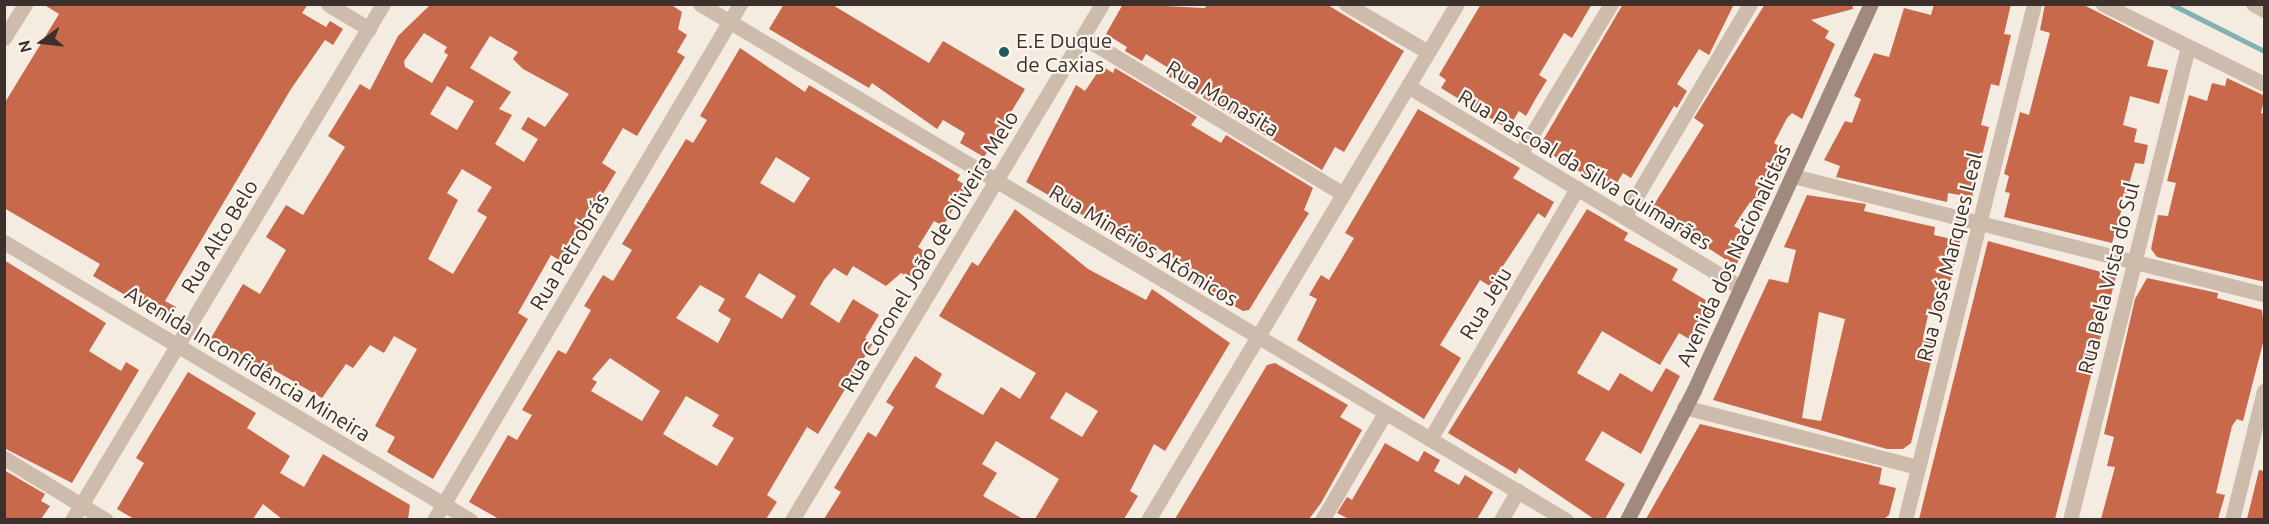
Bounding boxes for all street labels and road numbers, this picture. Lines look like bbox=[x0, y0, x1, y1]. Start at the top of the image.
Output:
street label: Rua Monasita bbox=[1162, 54, 1284, 142]
street label: Rua Pascoal da Silva Guimarães bbox=[1454, 83, 1716, 255]
street label: Rua Coronel João de Oliveira Melo bbox=[835, 106, 1023, 396]
street label: Avenida dos Nacionalistas bbox=[1670, 140, 1796, 370]
street label: Rua José Marques Leal bbox=[1911, 150, 1987, 364]
street label: Rua Alto Belo bbox=[175, 175, 263, 297]
street label: Rua Minérios Atômicos bbox=[1045, 179, 1243, 311]
street label: Rua Bela Vista do Sul bbox=[2072, 180, 2144, 376]
street label: Rua Petrobrás bbox=[524, 188, 614, 314]
street label: Rua Jeju bbox=[1454, 262, 1516, 344]
street label: Avenida Inconfidência Mineira bbox=[121, 280, 375, 446]

